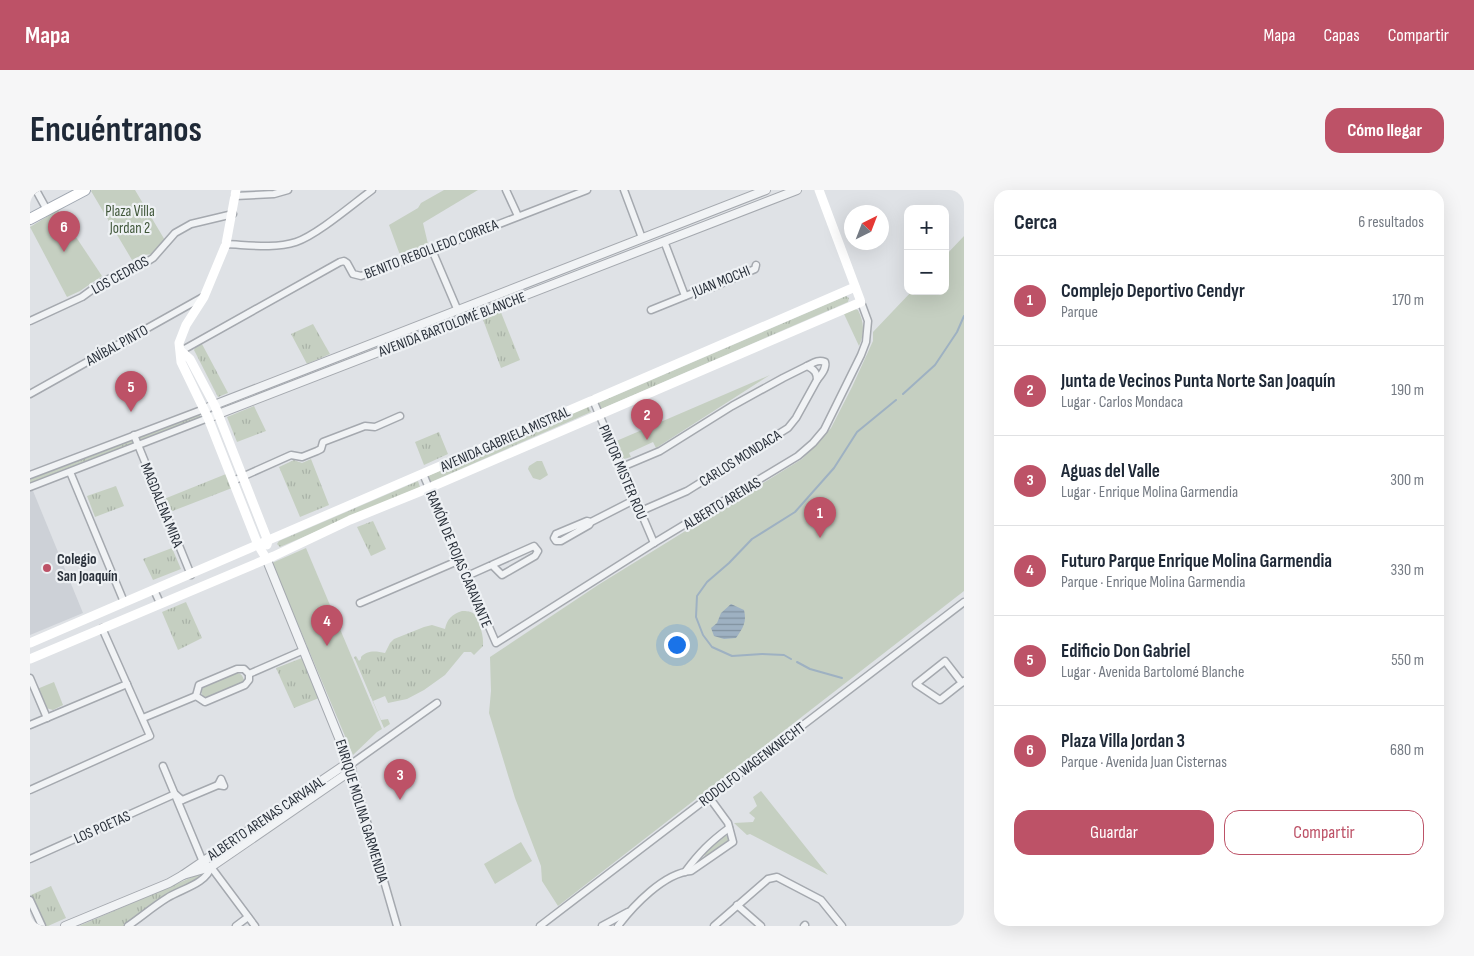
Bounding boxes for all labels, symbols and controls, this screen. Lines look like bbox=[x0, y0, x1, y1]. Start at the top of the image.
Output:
text: Mapa bbox=[25, 21, 70, 50]
text: Mapa bbox=[1263, 25, 1295, 46]
text: Capas bbox=[1323, 25, 1360, 46]
text: Compartir bbox=[1388, 25, 1449, 46]
button: Cómo llegar bbox=[1325, 108, 1444, 153]
text: Encuéntranos bbox=[30, 109, 202, 152]
park label: Plaza Villa Jordan 2 bbox=[105, 202, 155, 238]
north arrow bbox=[844, 205, 889, 250]
map controls bbox=[904, 205, 949, 295]
button: + bbox=[904, 205, 949, 250]
text: Cerca bbox=[1014, 210, 1057, 235]
pin: 6 bbox=[48, 211, 80, 252]
text: 6 resultados bbox=[1358, 213, 1424, 232]
street label: BENITO REBOLLEDO CORREA bbox=[362, 215, 501, 284]
button: − bbox=[904, 250, 949, 295]
street label: LOS CEDROS bbox=[88, 252, 152, 299]
street label: JUAN MOCHI bbox=[688, 261, 753, 302]
text: Complejo Deportivo Cendyr bbox=[1061, 280, 1245, 303]
street label: AVENIDA BARTOLOMÉ BLANCHE bbox=[375, 288, 529, 362]
text: 1 bbox=[1027, 291, 1033, 310]
text: 170 m bbox=[1392, 291, 1424, 310]
text: Parque bbox=[1061, 303, 1098, 322]
street label: ANÍBAL PINTO bbox=[82, 321, 152, 371]
text: Junta de Vecinos Punta Norte San Joaquín bbox=[1061, 370, 1335, 393]
pin: 5 bbox=[115, 371, 147, 412]
text: 2 bbox=[1026, 381, 1034, 400]
text: 190 m bbox=[1391, 381, 1424, 400]
text: Lugar · Carlos Mondaca bbox=[1061, 393, 1183, 412]
pin: 2 bbox=[631, 399, 663, 440]
street label: AVENIDA GABRIELA MISTRAL bbox=[436, 402, 573, 477]
street label: PINTOR MISTER ROU bbox=[594, 422, 651, 522]
street label: CARLOS MONDACA bbox=[696, 425, 785, 491]
street label: MAGDALENA MIRA bbox=[136, 460, 187, 551]
text: Aguas del Valle bbox=[1061, 460, 1160, 483]
text: 3 bbox=[1026, 471, 1034, 490]
text: 300 m bbox=[1390, 471, 1424, 490]
street label: ALBERTO ARENAS bbox=[679, 473, 765, 535]
text: Lugar · Enrique Molina Garmendia bbox=[1061, 483, 1238, 502]
street label: RAMÓN DE ROJAS CARAVANTE bbox=[421, 488, 496, 631]
pin: 1 bbox=[804, 497, 836, 538]
place label: Colegio San Joaquín bbox=[57, 550, 118, 586]
text: Futuro Parque Enrique Molina Garmendia bbox=[1061, 550, 1332, 573]
text: 4 bbox=[1026, 561, 1034, 580]
text: 330 m bbox=[1391, 561, 1424, 580]
marker: Colegio San Joaquín bbox=[41, 562, 53, 574]
text: Parque · Enrique Molina Garmendia bbox=[1061, 573, 1245, 592]
pin: 4 bbox=[311, 605, 343, 646]
your location bbox=[664, 632, 690, 658]
text: Edificio Don Gabriel bbox=[1061, 640, 1190, 663]
text: 5 bbox=[1026, 651, 1034, 670]
text: 550 m bbox=[1391, 651, 1424, 670]
text: Lugar · Avenida Bartolomé Blanche bbox=[1061, 663, 1244, 682]
street label: RODOLFO WAGENKNECHT bbox=[695, 718, 809, 811]
text: Plaza Villa Jordan 3 bbox=[1061, 730, 1185, 753]
street label: ENRIQUE MOLINA GARMENDIA bbox=[331, 737, 393, 886]
text: 6 bbox=[1026, 741, 1034, 760]
text: 680 m bbox=[1390, 741, 1424, 760]
text: Parque · Avenida Juan Cisternas bbox=[1061, 753, 1227, 772]
pin: 3 bbox=[384, 759, 416, 800]
street label: ALBERTO ARENAS CARVAJAL bbox=[203, 772, 329, 865]
street label: LOS POETAS bbox=[71, 807, 133, 848]
button: Guardar bbox=[1014, 810, 1214, 855]
button: Compartir bbox=[1224, 810, 1424, 855]

